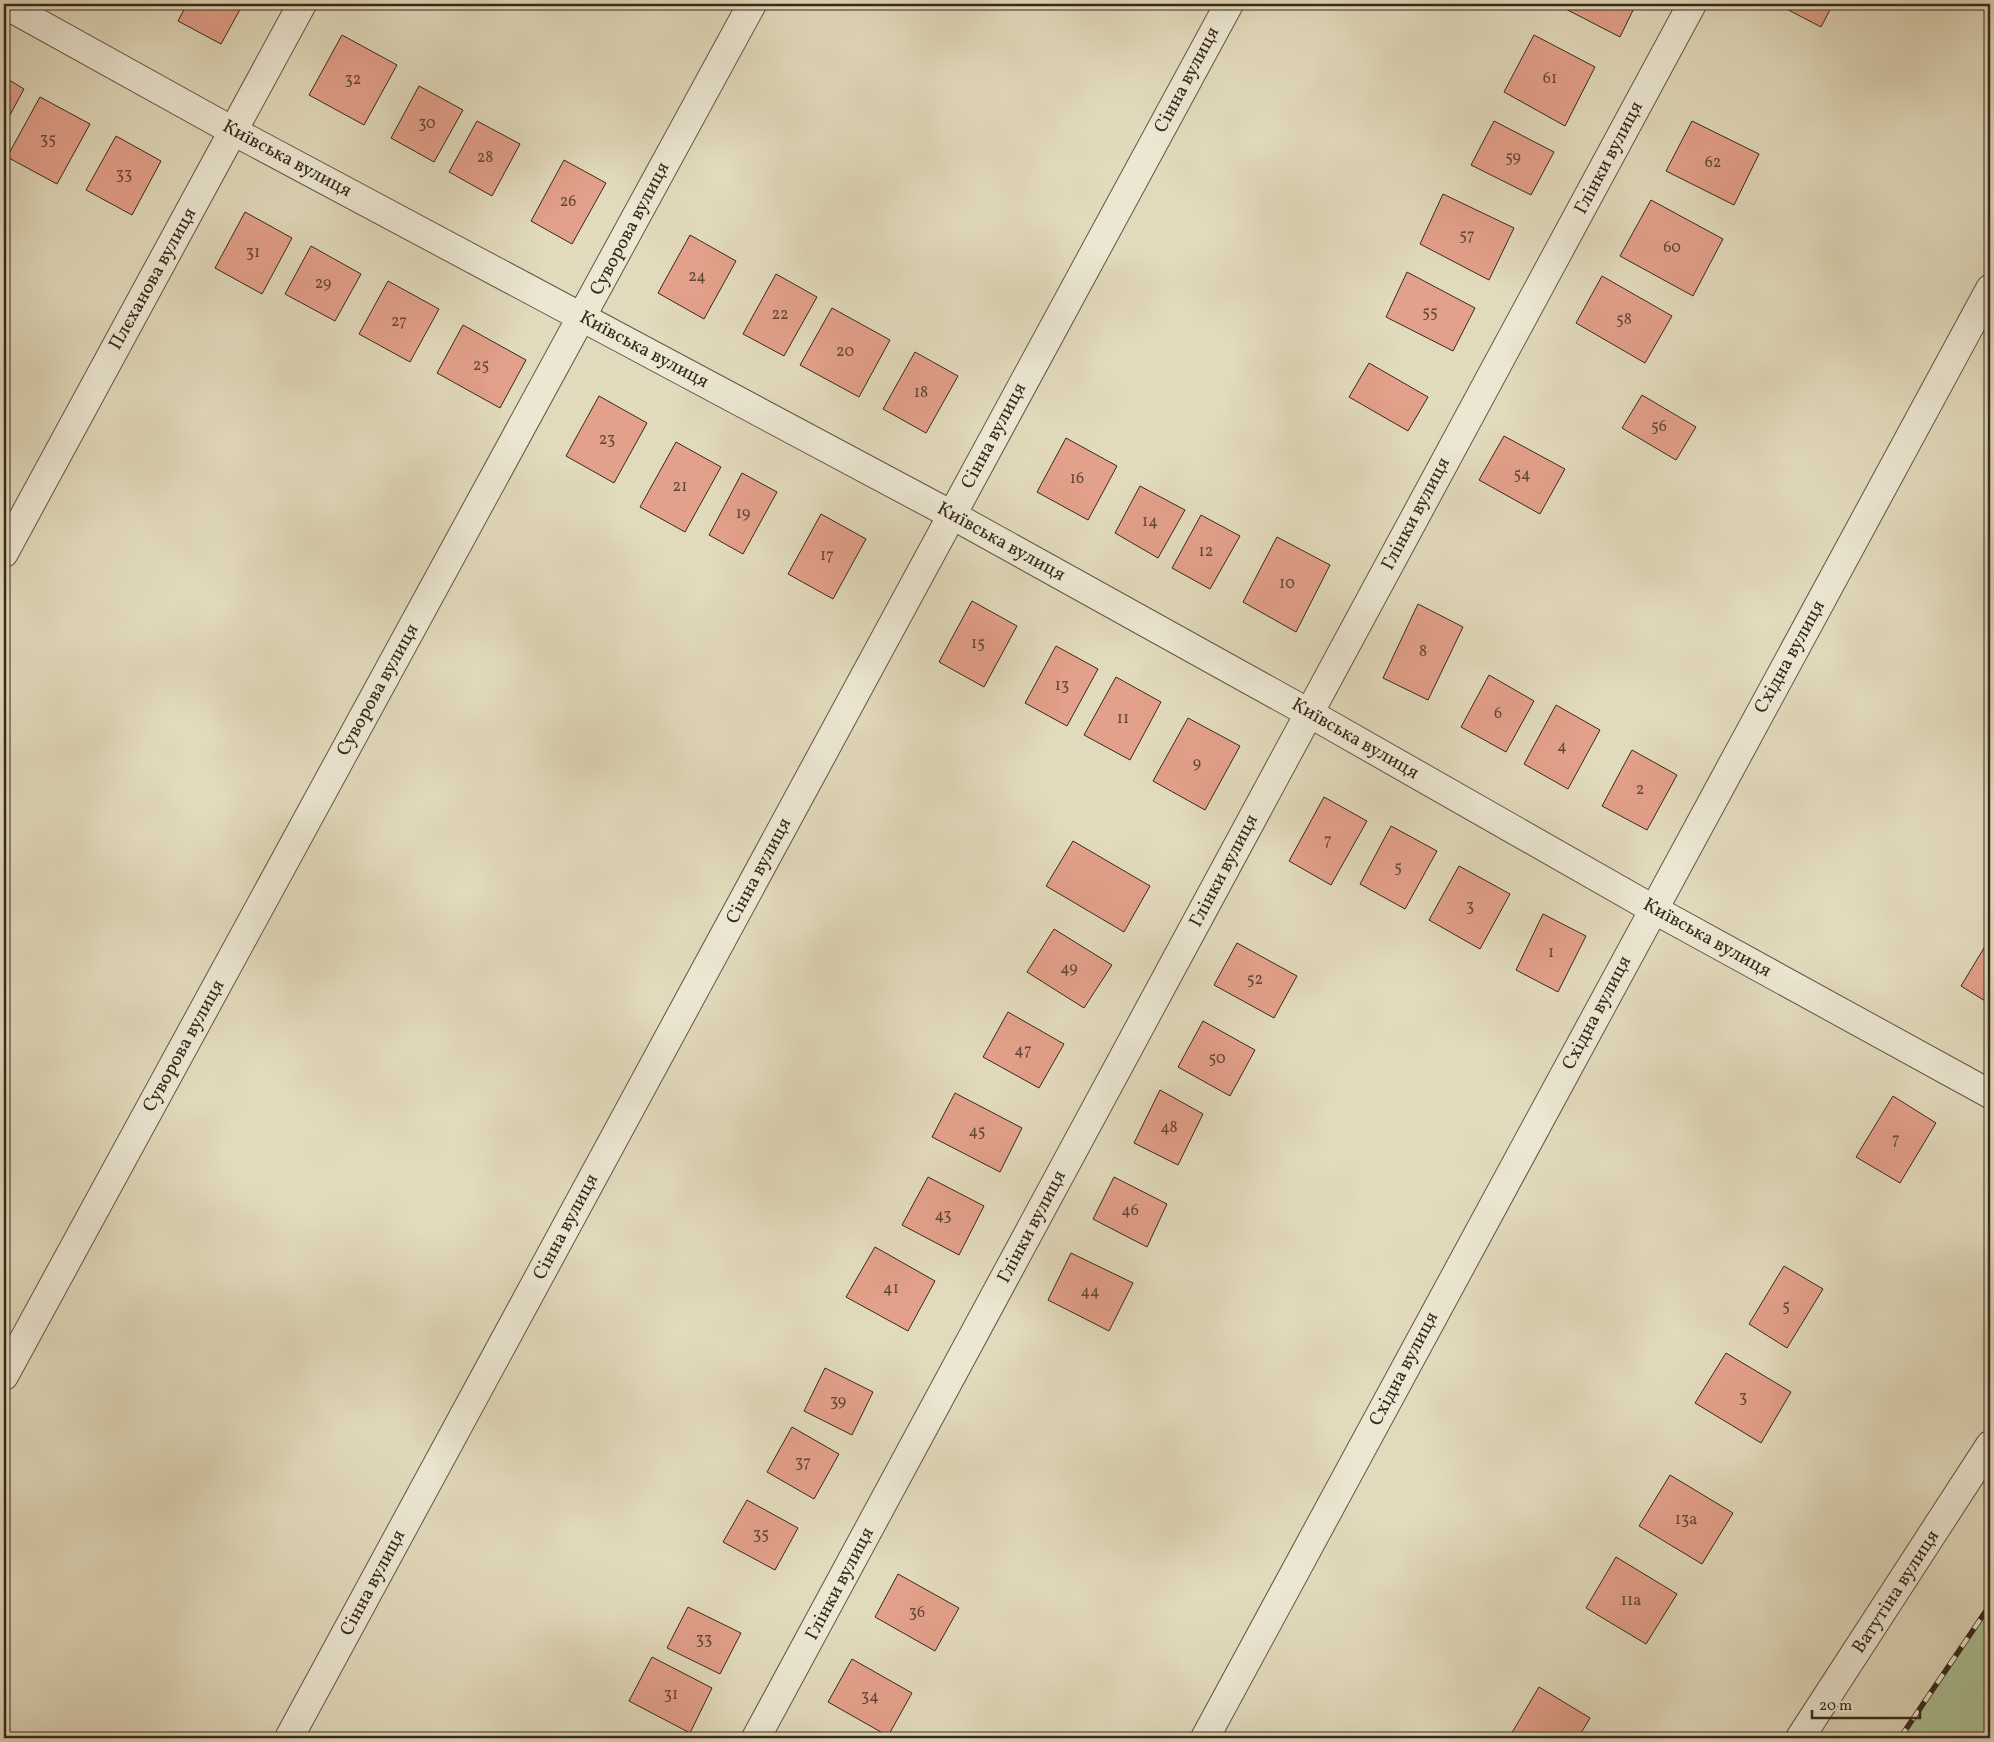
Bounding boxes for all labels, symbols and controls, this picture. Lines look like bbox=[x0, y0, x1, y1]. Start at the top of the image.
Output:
street label: Сінна вулиця bbox=[1148, 22, 1226, 138]
house number: 61 bbox=[1543, 68, 1557, 90]
house number: 32 bbox=[345, 69, 361, 91]
street label: Глінки вулиця bbox=[1568, 97, 1650, 219]
house number: 30 bbox=[418, 113, 436, 135]
street label: Київська вулиця bbox=[218, 114, 356, 204]
house number: 35 bbox=[40, 129, 56, 151]
house number: 28 bbox=[477, 147, 493, 169]
house number: 59 bbox=[1505, 147, 1521, 169]
house number: 62 bbox=[1705, 152, 1721, 174]
street label: Суворова вулиця bbox=[584, 158, 676, 300]
house number: 33 bbox=[116, 164, 132, 186]
house number: 26 bbox=[560, 191, 576, 213]
street label: Плєханова вулиця bbox=[103, 203, 203, 355]
house number: 57 bbox=[1459, 225, 1475, 247]
house number: 60 bbox=[1663, 237, 1681, 259]
house number: 31 bbox=[246, 242, 260, 264]
house number: 24 bbox=[688, 266, 706, 288]
house number: 29 bbox=[315, 273, 331, 295]
house number: 55 bbox=[1422, 302, 1438, 324]
house number: 22 bbox=[771, 304, 789, 326]
street label: Київська вулиця bbox=[575, 305, 713, 395]
house number: 58 bbox=[1616, 309, 1632, 331]
house number: 27 bbox=[391, 311, 407, 333]
house number: 20 bbox=[836, 341, 854, 363]
house number: 25 bbox=[473, 355, 489, 377]
street label: Сінна вулиця bbox=[955, 378, 1033, 494]
house number: 18 bbox=[914, 382, 928, 404]
house number: 56 bbox=[1651, 416, 1667, 438]
house number: 23 bbox=[599, 429, 615, 451]
street label: Глінки вулиця bbox=[1375, 453, 1457, 575]
house number: 54 bbox=[1513, 464, 1531, 486]
house number: 16 bbox=[1070, 468, 1084, 490]
house number: 21 bbox=[673, 476, 687, 498]
street label: Київська вулиця bbox=[932, 496, 1070, 588]
house number: 19 bbox=[736, 503, 750, 525]
house number: 14 bbox=[1142, 511, 1158, 533]
house number: 12 bbox=[1199, 541, 1213, 563]
house number: 17 bbox=[820, 545, 834, 567]
house number: 10 bbox=[1279, 573, 1295, 595]
street label: Східна вулиця bbox=[1748, 596, 1832, 718]
street label: Суворова вулиця bbox=[331, 619, 425, 761]
house number: 15 bbox=[971, 633, 985, 655]
house number: 8 bbox=[1419, 641, 1427, 663]
house number: 13 bbox=[1055, 675, 1069, 697]
street label: Київська вулиця bbox=[1287, 692, 1424, 786]
house number: 6 bbox=[1494, 703, 1502, 725]
house number: 11 bbox=[1117, 708, 1129, 730]
house number: 4 bbox=[1557, 736, 1567, 758]
house number: 9 bbox=[1193, 753, 1201, 775]
house number: 2 bbox=[1636, 779, 1644, 801]
street label: Глінки вулиця bbox=[1183, 810, 1265, 932]
street label: Сінна вулиця bbox=[720, 813, 798, 929]
house number: 7 bbox=[1324, 830, 1332, 852]
house number: 5 bbox=[1394, 857, 1402, 879]
street label: Київська вулиця bbox=[1638, 892, 1776, 984]
house number: 3 bbox=[1466, 896, 1474, 918]
house number: 1 bbox=[1548, 942, 1554, 964]
street label: Східна вулиця bbox=[1556, 951, 1638, 1075]
house number: 49 bbox=[1060, 958, 1078, 980]
house number: 52 bbox=[1247, 969, 1263, 991]
street label: Суворова вулиця bbox=[137, 975, 231, 1117]
house number: 47 bbox=[1014, 1040, 1032, 1062]
house number: 50 bbox=[1209, 1048, 1226, 1070]
house number: 48 bbox=[1160, 1117, 1178, 1139]
house number: 45 bbox=[969, 1121, 985, 1143]
house number: 7 bbox=[1892, 1129, 1900, 1151]
street label: Глінки вулиця bbox=[991, 1166, 1073, 1288]
street label: Сінна вулиця bbox=[527, 1169, 605, 1285]
house number: 46 bbox=[1121, 1200, 1139, 1222]
house number: 43 bbox=[934, 1205, 952, 1227]
house number: 41 bbox=[883, 1278, 899, 1300]
house number: 44 bbox=[1080, 1281, 1100, 1303]
house number: 5 bbox=[1782, 1296, 1790, 1318]
street label: Східна вулиця bbox=[1363, 1307, 1445, 1431]
house number: 3 bbox=[1739, 1387, 1747, 1409]
house number: 39 bbox=[830, 1391, 846, 1413]
house number: 37 bbox=[795, 1452, 811, 1474]
house number: 13а bbox=[1675, 1509, 1697, 1531]
street label: Глінки вулиця bbox=[799, 1523, 881, 1645]
house number: 35 bbox=[753, 1524, 769, 1546]
street label: Сінна вулиця bbox=[334, 1525, 412, 1641]
street label: Ватутіна вулиця bbox=[1846, 1525, 1946, 1659]
house number: 11а bbox=[1621, 1590, 1641, 1612]
house number: 36 bbox=[909, 1602, 925, 1624]
house number: 33 bbox=[696, 1629, 712, 1651]
house number: 31 bbox=[664, 1684, 678, 1706]
house number: 34 bbox=[861, 1686, 879, 1708]
scale bar bbox=[1812, 1687, 1919, 1719]
text: 20 m bbox=[1819, 1696, 1852, 1717]

